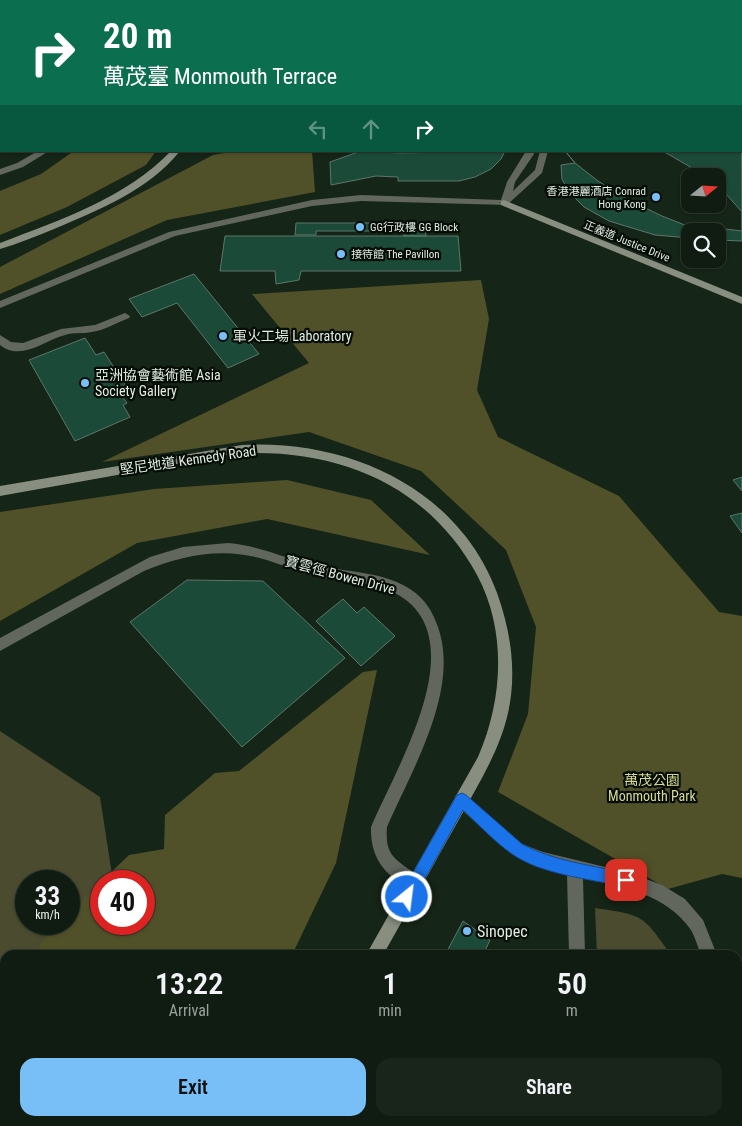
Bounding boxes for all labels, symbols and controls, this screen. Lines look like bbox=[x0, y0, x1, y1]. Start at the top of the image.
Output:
text: 20 m bbox=[103, 16, 172, 57]
icon: right bbox=[20, 20, 85, 85]
text: 萬茂臺 Monmouth Terrace bbox=[103, 64, 337, 89]
icon: left bbox=[304, 115, 332, 143]
icon: ahead bbox=[357, 115, 385, 143]
icon: right bbox=[410, 115, 438, 143]
north arrow bbox=[681, 168, 726, 212]
map controls bbox=[681, 168, 726, 268]
place label: 香港港麗酒店 Conrad Hong Kong bbox=[547, 185, 646, 211]
marker: 香港港麗酒店 Conrad Hong Kong bbox=[650, 191, 662, 203]
street label: 正義道 Justice Drive bbox=[582, 218, 672, 265]
marker: GG行政樓 GG Block bbox=[354, 221, 366, 233]
place label: GG行政樓 GG Block bbox=[370, 221, 458, 234]
button: search bbox=[681, 223, 726, 268]
marker: 接待館 The Pavillon bbox=[335, 248, 347, 260]
place label: 接待館 The Pavillon bbox=[351, 248, 440, 261]
place label: 軍火工場 Laboratory bbox=[233, 328, 352, 344]
marker: 軍火工場 Laboratory bbox=[217, 330, 229, 342]
place label: 亞洲協會藝術館 Asia Society Gallery bbox=[95, 367, 221, 399]
marker: 亞洲協會藝術館 Asia Society Gallery bbox=[79, 377, 91, 389]
street label: 堅尼地道 Kennedy Road bbox=[119, 443, 257, 477]
street label: 寶雲徑 Bowen Drive bbox=[283, 553, 397, 598]
park label: 萬茂公園 Monmouth Park bbox=[608, 772, 697, 804]
pin bbox=[605, 859, 647, 901]
icon: arrive bbox=[612, 866, 640, 894]
speed limit sign: 40 bbox=[90, 870, 155, 935]
position arrow bbox=[380, 870, 432, 922]
text: 33 bbox=[35, 882, 60, 911]
text: km/h bbox=[35, 908, 60, 922]
place label: Sinopec bbox=[477, 922, 528, 941]
marker: Sinopec bbox=[461, 925, 473, 937]
text: 13:22 bbox=[155, 966, 223, 1001]
text: 1 bbox=[383, 966, 398, 1001]
text: 50 bbox=[557, 966, 587, 1001]
text: Arrival bbox=[169, 1001, 210, 1020]
text: min bbox=[378, 1001, 402, 1020]
text: m bbox=[566, 1001, 578, 1020]
button: Exit bbox=[20, 1058, 366, 1116]
button: Share bbox=[376, 1058, 722, 1116]

